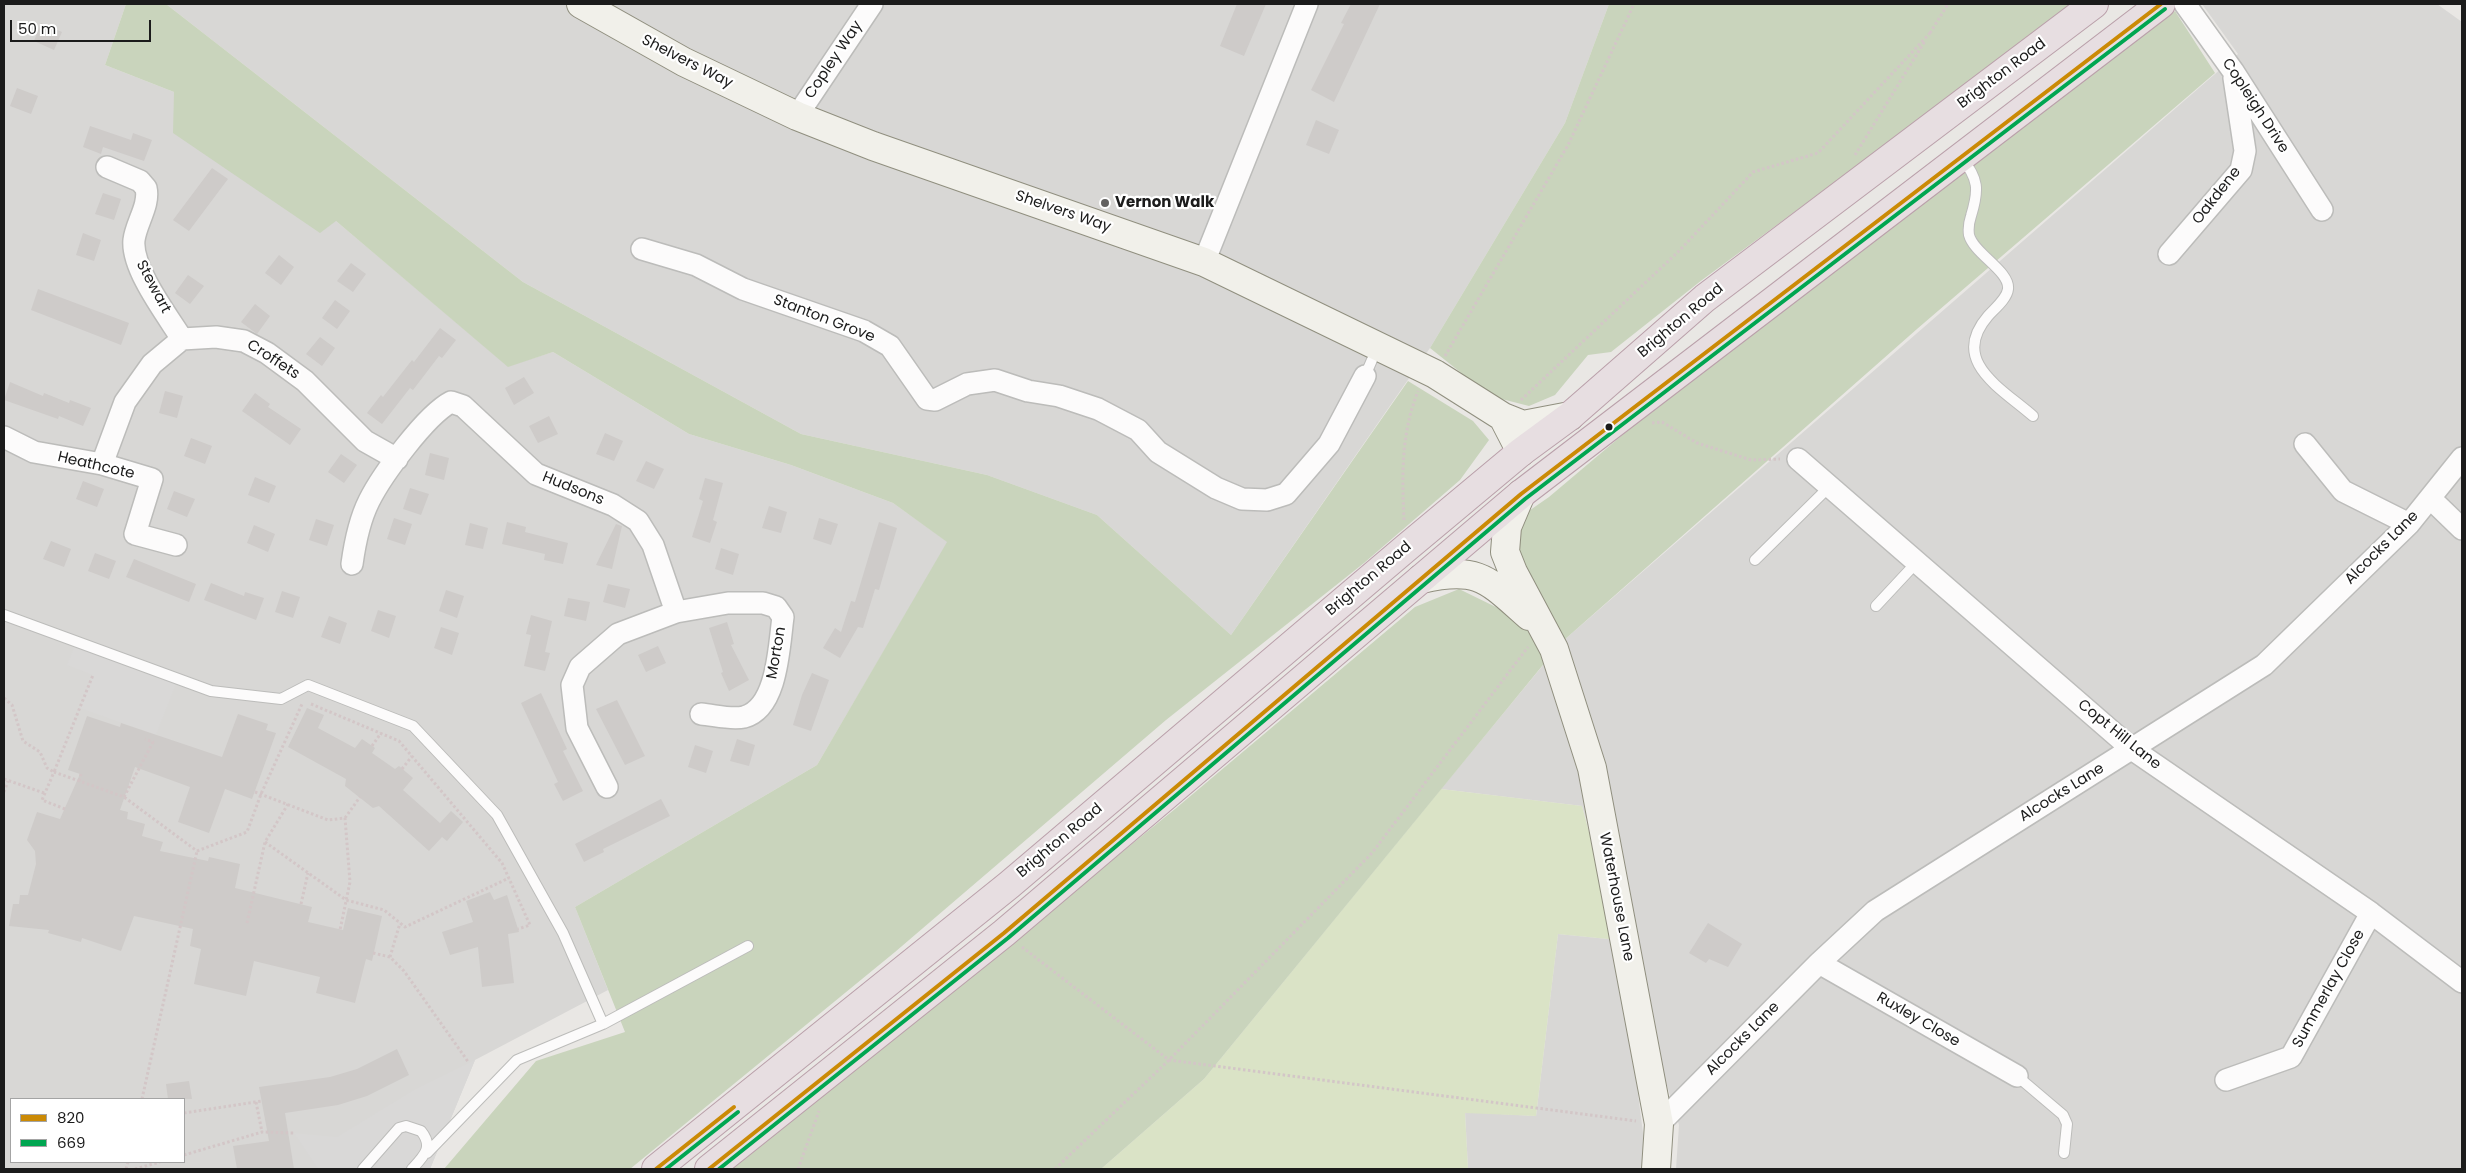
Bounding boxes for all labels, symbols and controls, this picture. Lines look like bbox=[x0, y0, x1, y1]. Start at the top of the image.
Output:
scale bar bbox=[12, 10, 154, 42]
text: 50 m bbox=[18, 18, 56, 39]
street label: Copley Way bbox=[801, 18, 867, 102]
street label: Shelvers Way bbox=[638, 31, 736, 93]
street label: Brighton Road bbox=[1954, 35, 2050, 113]
street label: Copleigh Drive bbox=[2218, 55, 2292, 157]
street label: Oakdene bbox=[2189, 164, 2245, 228]
street label: Shelvers Way bbox=[1013, 187, 1113, 237]
place label: Vernon Walk bbox=[1115, 194, 1214, 212]
marker: Vernon Walk bbox=[1099, 197, 1111, 209]
street label: Stewart bbox=[132, 258, 174, 316]
street label: Brighton Road bbox=[1635, 280, 1727, 362]
street label: Stanton Grove bbox=[771, 291, 877, 347]
street label: Croffets bbox=[243, 336, 303, 384]
unlabelled marker bbox=[1604, 422, 1614, 432]
street label: Heathcote bbox=[56, 448, 136, 484]
street label: Hudsons bbox=[540, 468, 606, 510]
street label: Alcocks Lane bbox=[2341, 507, 2423, 589]
street label: Brighton Road bbox=[1323, 538, 1415, 620]
street label: Morton bbox=[764, 625, 790, 681]
street label: Copt Hill Lane bbox=[2074, 696, 2164, 774]
street label: Alcocks Lane bbox=[2016, 760, 2108, 826]
street label: Brighton Road bbox=[1014, 800, 1106, 882]
street label: Waterhouse Lane bbox=[1595, 831, 1637, 963]
street label: Summerlay Close bbox=[2289, 927, 2369, 1051]
street label: Ruxley Close bbox=[1873, 989, 1963, 1051]
street label: Alcocks Lane bbox=[1702, 998, 1784, 1080]
legend bbox=[10, 1098, 185, 1163]
text: 820 bbox=[57, 1107, 85, 1128]
text: 669 bbox=[57, 1132, 86, 1153]

